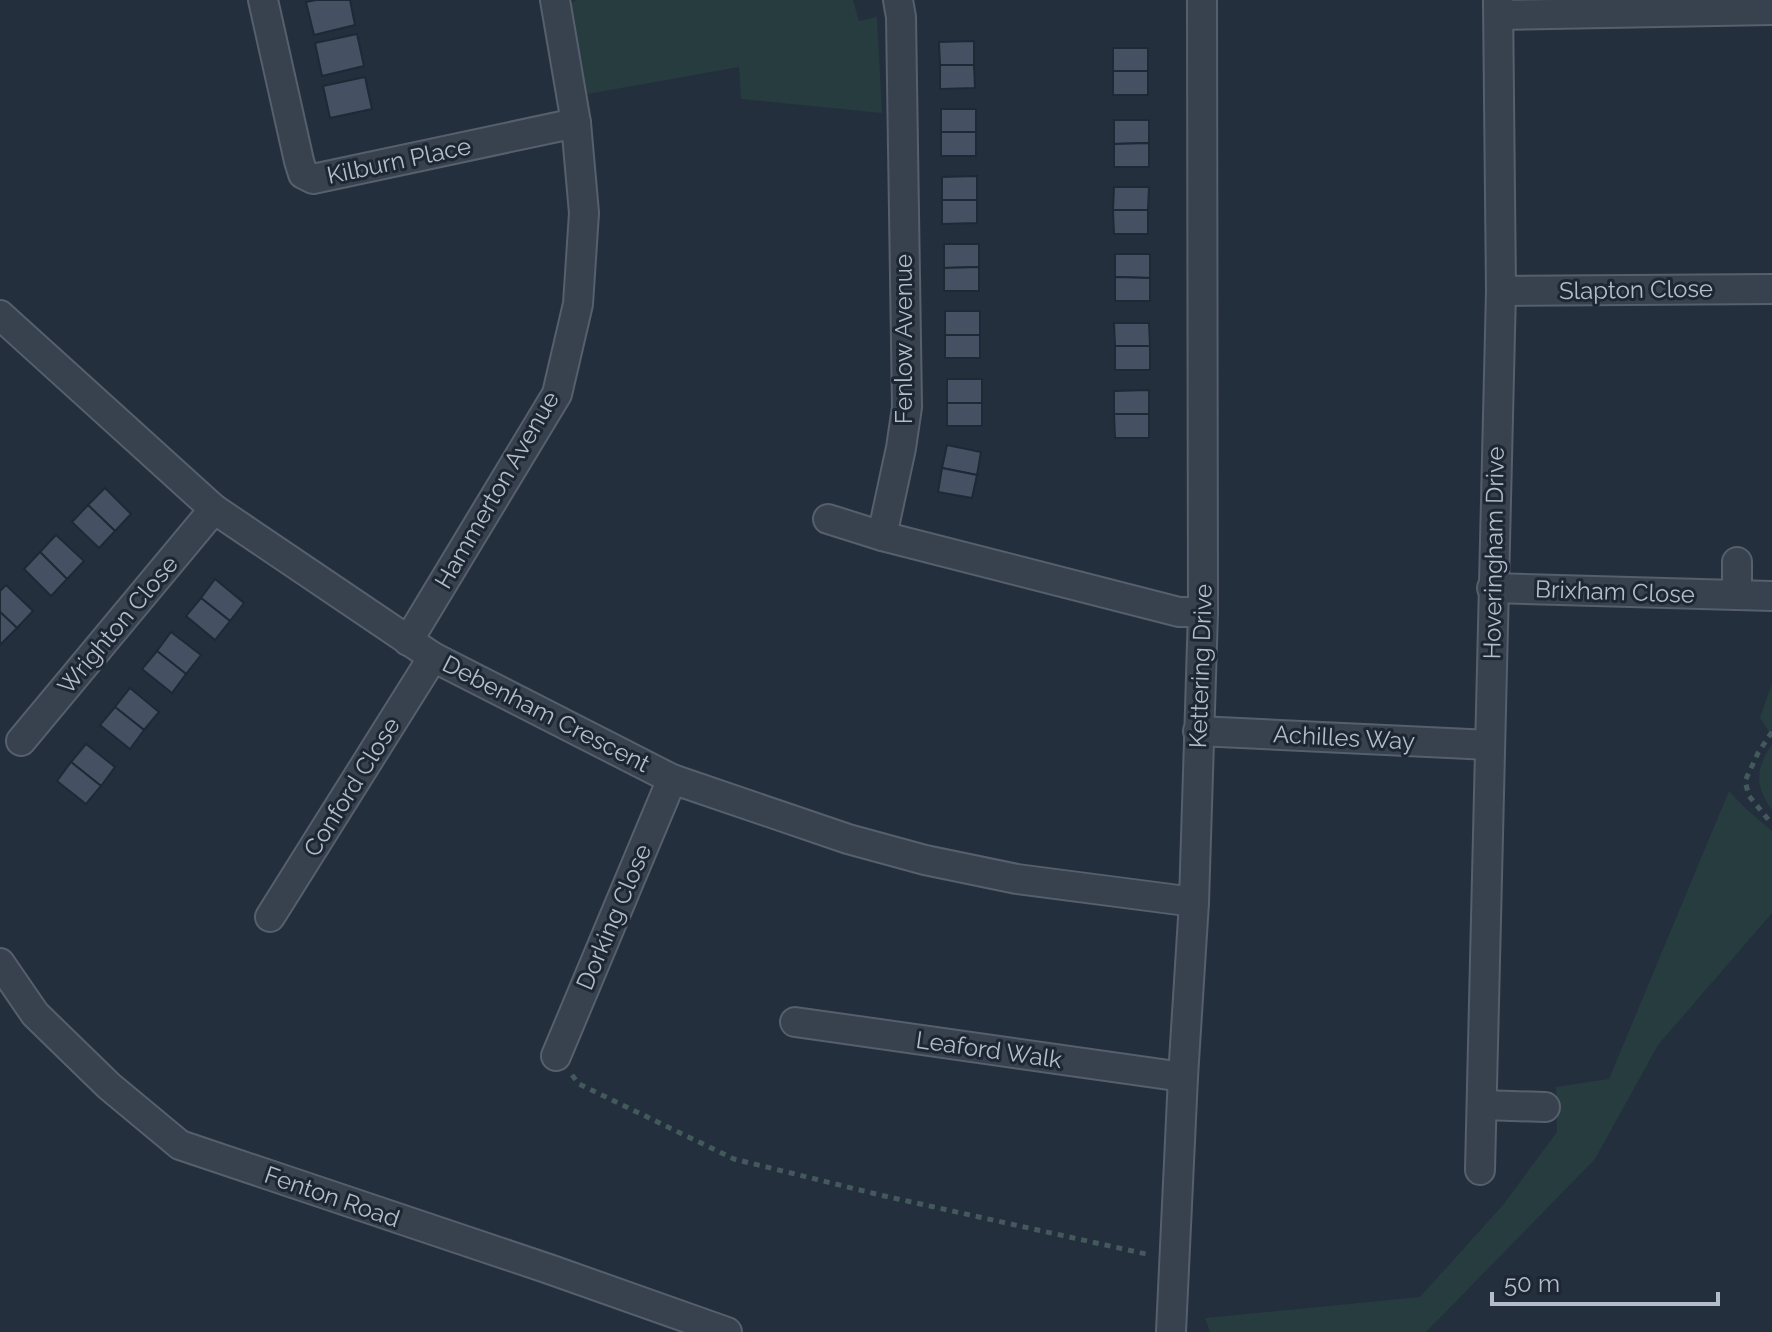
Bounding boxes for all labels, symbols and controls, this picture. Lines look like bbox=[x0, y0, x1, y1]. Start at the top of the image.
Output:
street label: Kilburn Place bbox=[324, 131, 474, 190]
street label: Fenlow Avenue bbox=[889, 254, 918, 424]
street label: Slapton Close bbox=[1559, 274, 1713, 305]
street label: Hammerton Avenue bbox=[428, 386, 565, 594]
street label: Hoveringham Drive bbox=[1477, 446, 1510, 660]
street label: Wrighton Close bbox=[51, 550, 184, 700]
street label: Brixham Close bbox=[1535, 574, 1695, 609]
street label: Kettering Drive bbox=[1183, 583, 1218, 749]
street label: Debenham Crescent bbox=[438, 649, 655, 778]
street label: Conford Close bbox=[297, 712, 406, 862]
street label: Achilles Way bbox=[1272, 719, 1416, 756]
street label: Dorking Close bbox=[570, 839, 657, 994]
street label: Leaford Walk bbox=[914, 1025, 1064, 1074]
street label: Fenton Road bbox=[261, 1160, 404, 1233]
scale bar bbox=[1492, 1256, 1718, 1306]
text: 50 m bbox=[1504, 1269, 1560, 1298]

